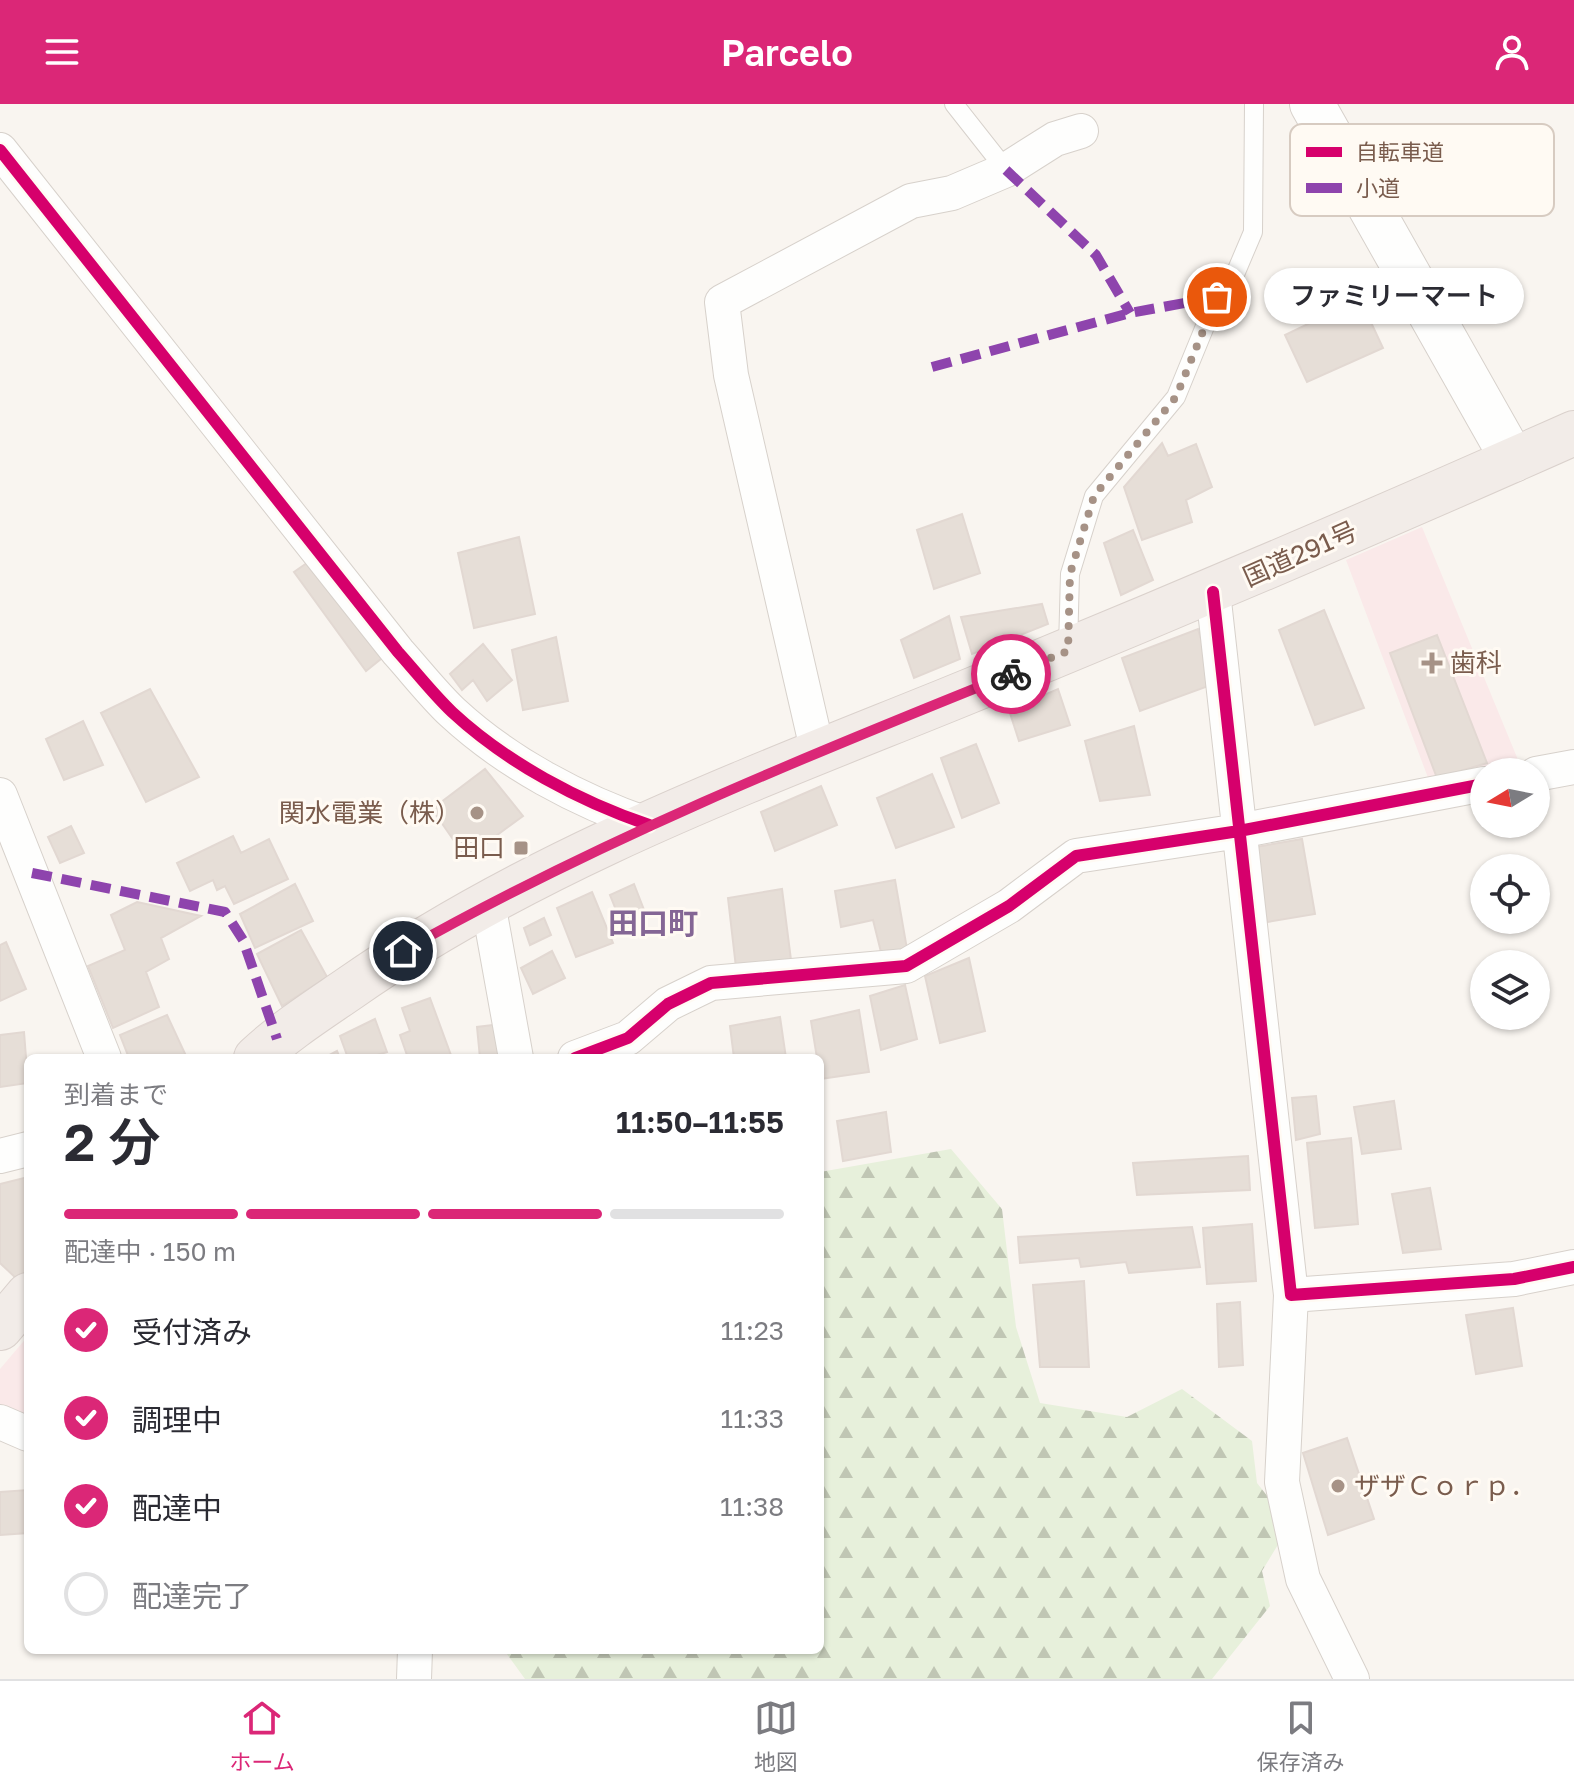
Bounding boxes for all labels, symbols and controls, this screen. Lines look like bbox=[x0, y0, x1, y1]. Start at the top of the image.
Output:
icon: menu bbox=[40, 30, 84, 74]
icon: person bbox=[1490, 30, 1534, 74]
text: Parcelo bbox=[721, 31, 853, 74]
legend bbox=[1290, 124, 1554, 216]
text: 自転車道 bbox=[1356, 138, 1444, 165]
text: 小道 bbox=[1356, 174, 1400, 201]
pin bbox=[1183, 263, 1251, 331]
callout: ファミリーマート bbox=[1265, 269, 1525, 325]
icon: bag bbox=[1195, 275, 1239, 319]
text: ファミリーマート bbox=[1290, 280, 1498, 311]
street label: 国道291号 bbox=[1238, 515, 1362, 592]
courier bbox=[971, 634, 1051, 714]
place label: 歯科 bbox=[1450, 647, 1502, 678]
icon: bike bbox=[989, 652, 1033, 696]
marker: 歯科 bbox=[1421, 652, 1443, 674]
north arrow bbox=[1470, 758, 1550, 838]
map controls bbox=[1470, 758, 1550, 1030]
place label: 関水電業（株） bbox=[279, 797, 461, 828]
marker: 関水電業（株） bbox=[468, 804, 486, 822]
place label: 田口 bbox=[453, 832, 505, 863]
marker: 田口 bbox=[512, 839, 530, 857]
button: locate bbox=[1470, 854, 1550, 934]
district label: 田口町 bbox=[608, 905, 698, 941]
pin bbox=[369, 917, 437, 985]
icon: home bbox=[381, 929, 425, 973]
button: layers bbox=[1470, 950, 1550, 1030]
text: 到着まで bbox=[64, 1079, 168, 1110]
text: 11:50–11:55 bbox=[616, 1104, 784, 1140]
text: 2 分 bbox=[64, 1110, 160, 1172]
text: 配達中 · 150 m bbox=[64, 1236, 236, 1267]
icon: check bbox=[64, 1308, 108, 1352]
text: 受付済み bbox=[132, 1314, 252, 1350]
text: 11:23 bbox=[721, 1315, 784, 1346]
icon: check bbox=[64, 1396, 108, 1440]
text: 調理中 bbox=[132, 1402, 222, 1438]
text: 11:33 bbox=[721, 1403, 784, 1434]
place label: ザザＣｏｒｐ． bbox=[1354, 1470, 1536, 1501]
marker: ザザＣｏｒｐ． bbox=[1329, 1477, 1347, 1495]
icon: check bbox=[64, 1484, 108, 1528]
text: 配達中 bbox=[132, 1490, 222, 1526]
text: 11:38 bbox=[720, 1491, 784, 1522]
text: 配達完了 bbox=[132, 1578, 252, 1614]
tab: ホーム bbox=[229, 1696, 295, 1776]
tab: 地図 bbox=[754, 1696, 798, 1776]
tab: 保存済み bbox=[1257, 1696, 1345, 1776]

